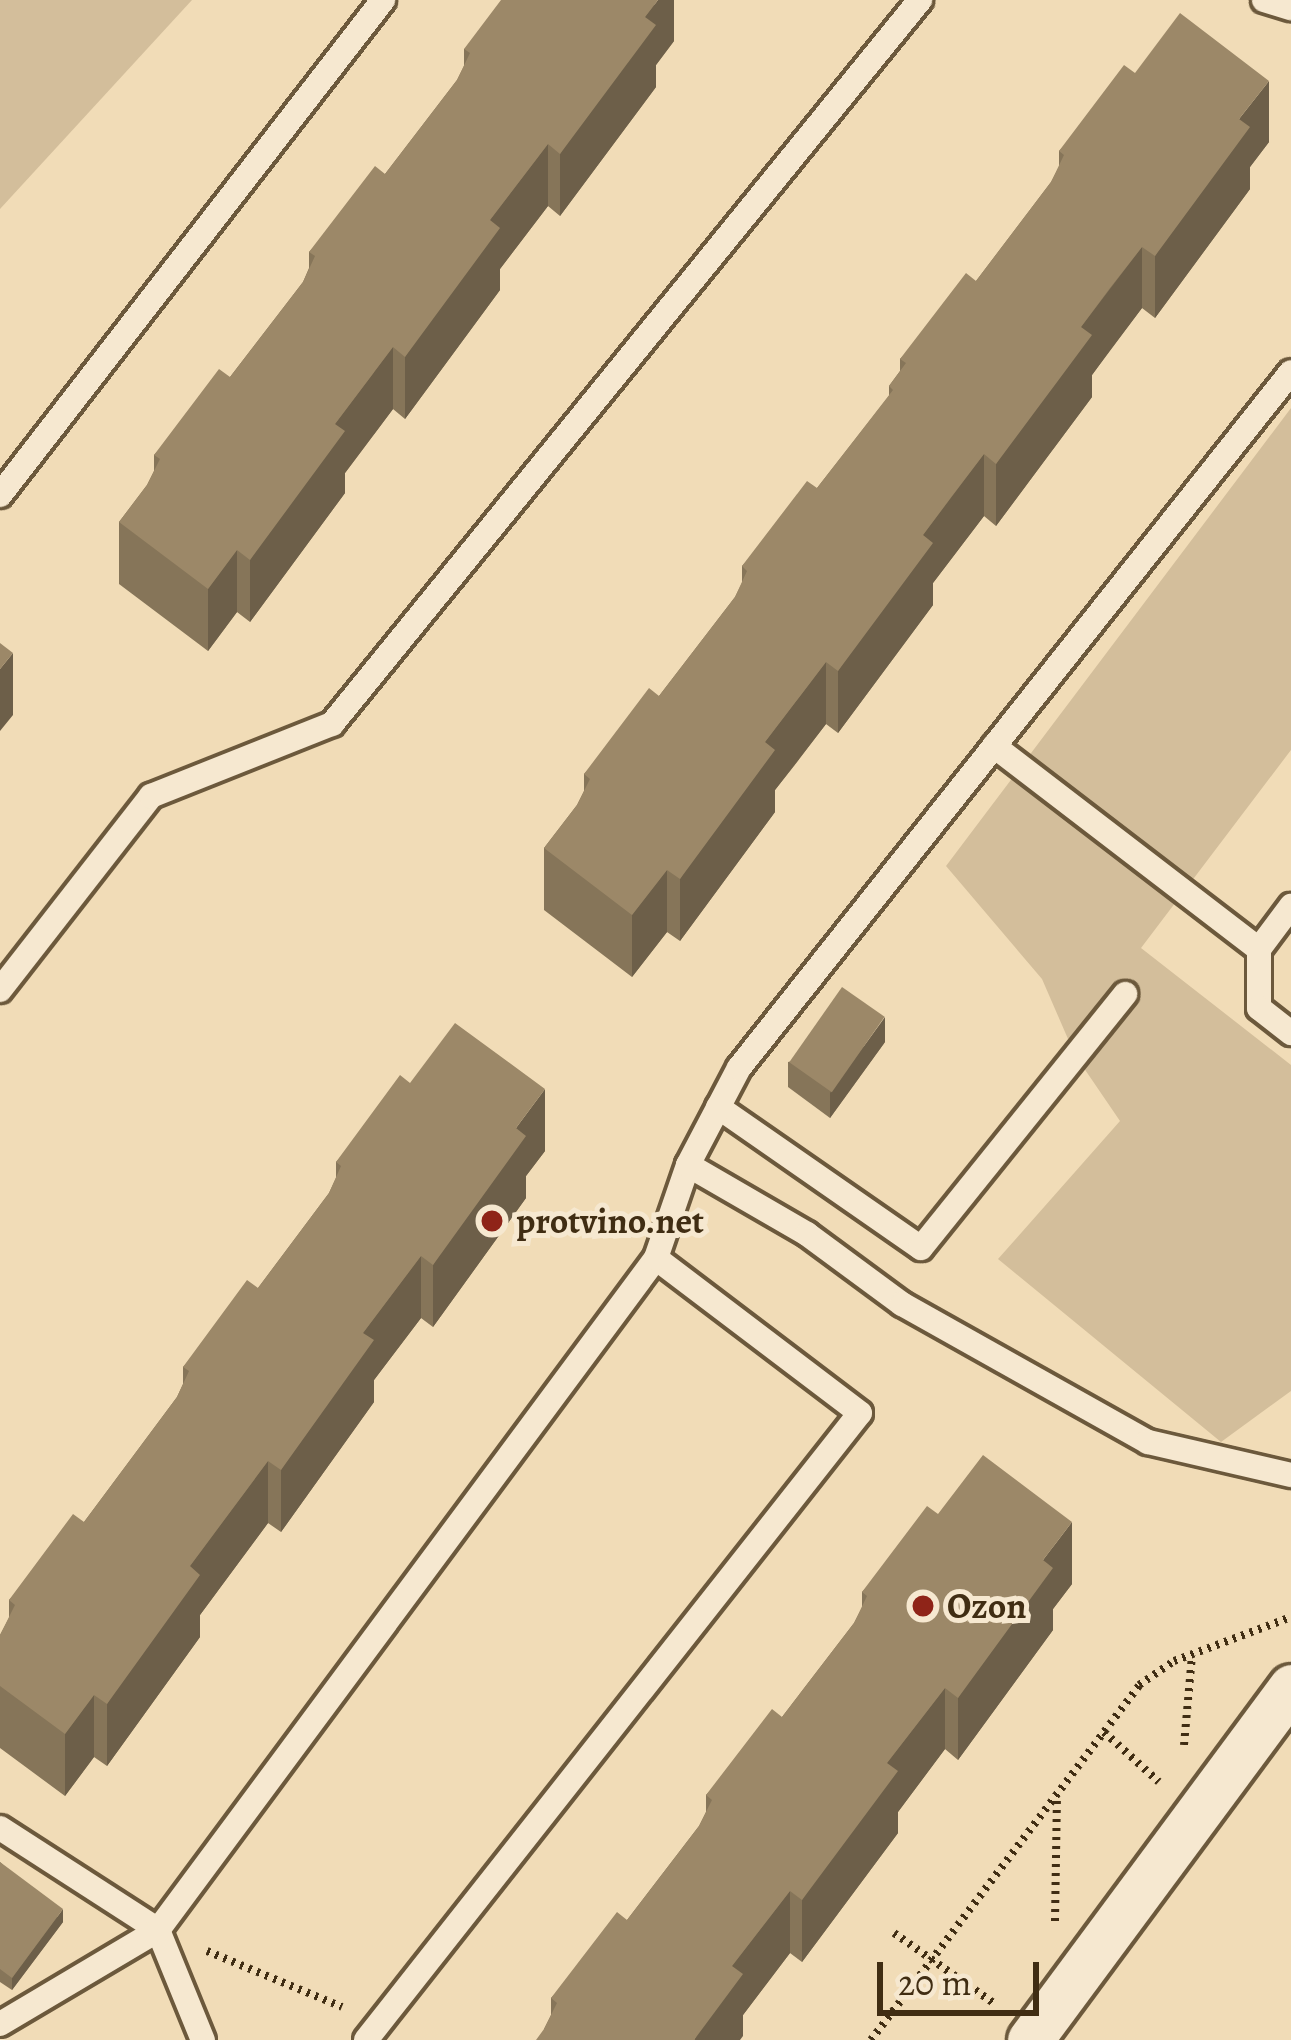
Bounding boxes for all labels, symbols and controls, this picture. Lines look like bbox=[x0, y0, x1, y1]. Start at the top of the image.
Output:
place label: protvino.net bbox=[516, 1199, 704, 1243]
marker: protvino.net bbox=[479, 1208, 505, 1234]
place label: Ozon bbox=[947, 1584, 1027, 1628]
marker: Ozon bbox=[910, 1593, 936, 1619]
scale bar bbox=[883, 1938, 1045, 2012]
text: 20 m bbox=[898, 1958, 971, 2007]

